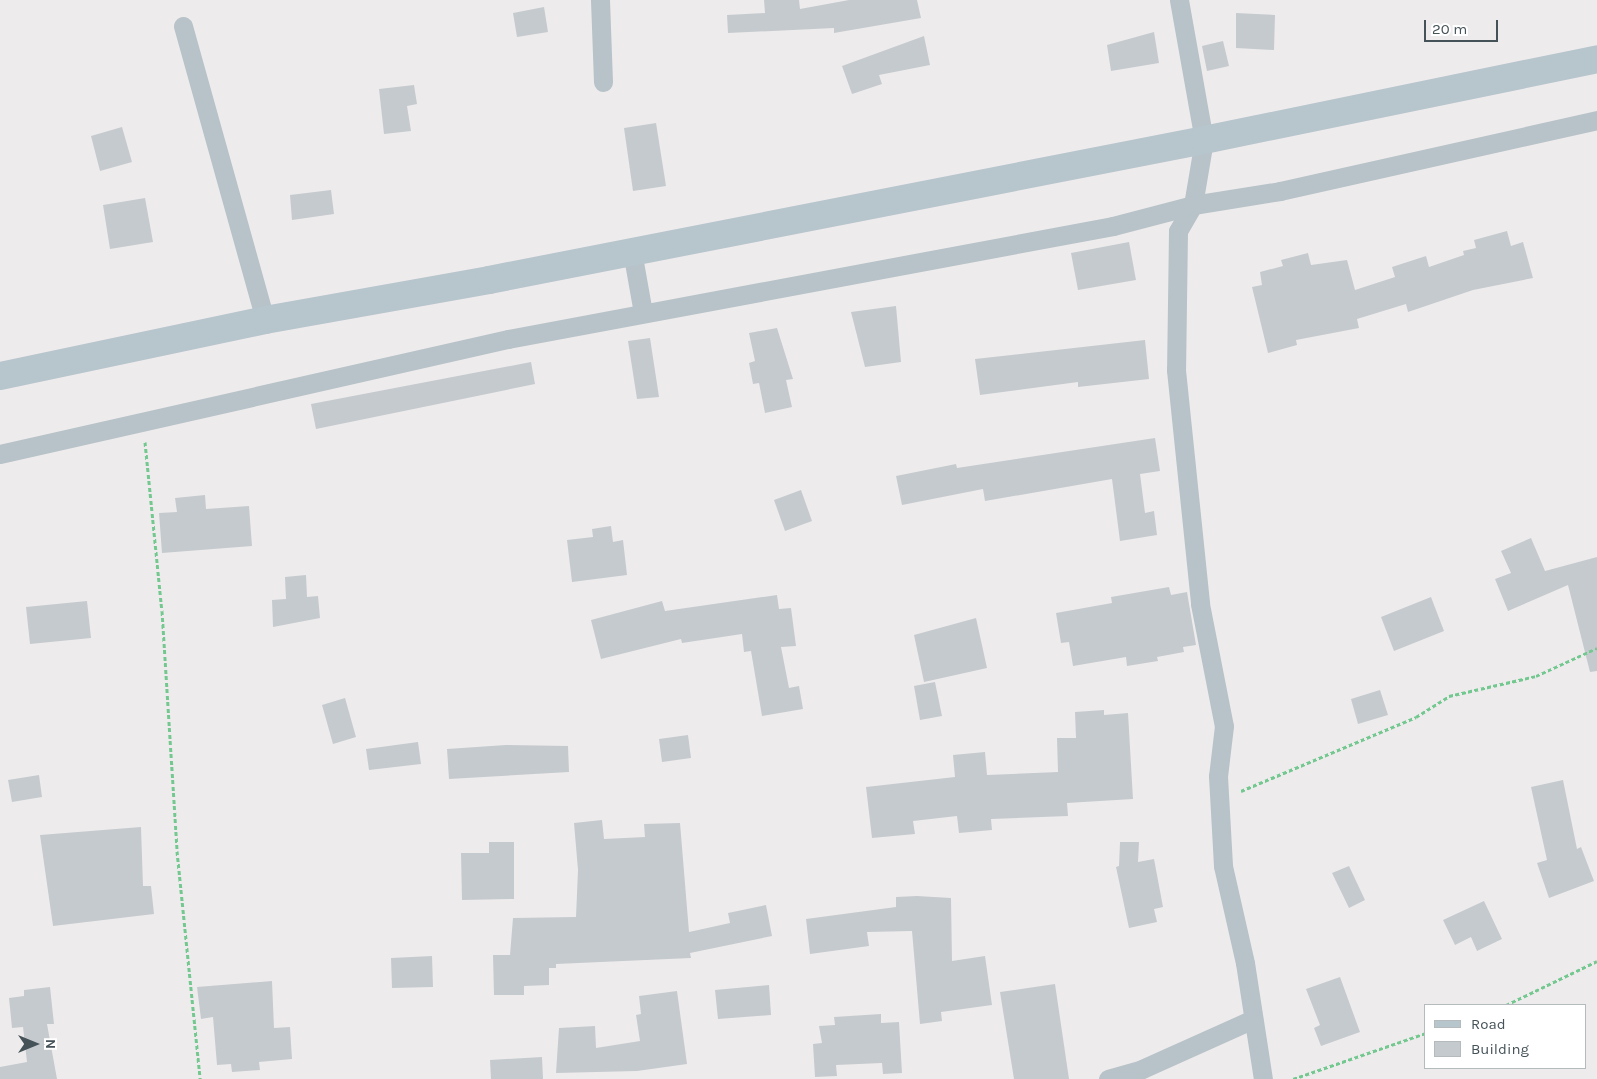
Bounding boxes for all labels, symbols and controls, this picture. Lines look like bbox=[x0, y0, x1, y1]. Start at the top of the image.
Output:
scale bar bbox=[1427, 10, 1501, 42]
text: 20 m bbox=[1432, 20, 1467, 38]
legend bbox=[1424, 1004, 1587, 1069]
text: Road bbox=[1471, 1015, 1506, 1033]
north arrow bbox=[10, 1019, 60, 1069]
text: N bbox=[42, 1039, 59, 1049]
text: Building bbox=[1471, 1040, 1529, 1058]

